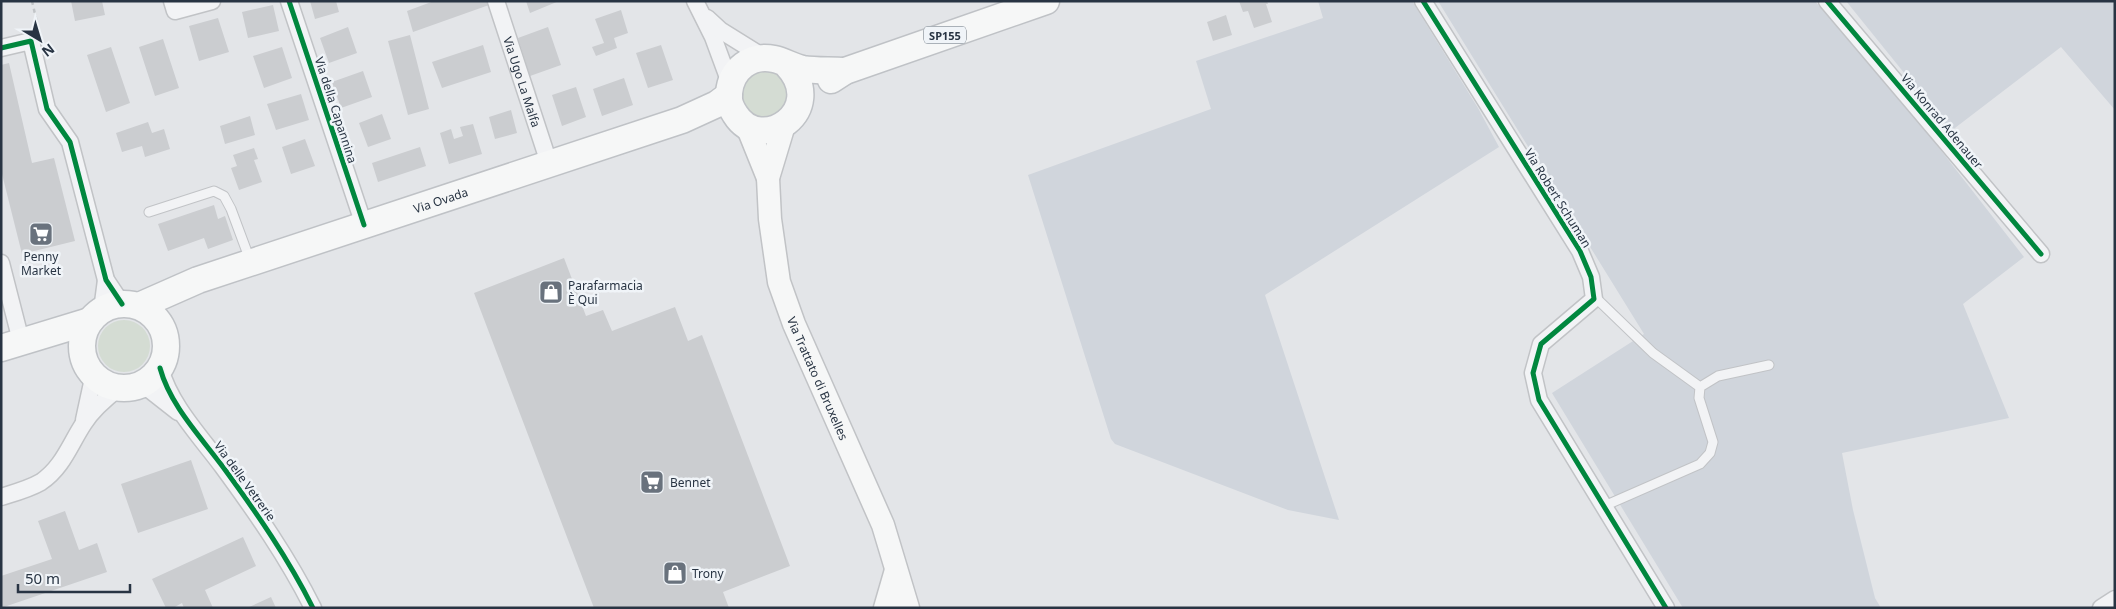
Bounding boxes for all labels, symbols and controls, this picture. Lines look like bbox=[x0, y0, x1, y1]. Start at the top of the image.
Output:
north arrow bbox=[15, 15, 65, 65]
road number: SP155 bbox=[924, 26, 966, 44]
street label: Via Ugo La Malfa bbox=[500, 34, 545, 129]
text: N bbox=[38, 40, 59, 62]
street label: Via della Capannina bbox=[311, 55, 361, 165]
street label: Via Konrad Adenauer bbox=[1897, 70, 1987, 172]
street label: Via Robert Schuman bbox=[1521, 145, 1595, 251]
street label: Via Ovada bbox=[411, 183, 470, 217]
supermarket icon: Penny Market bbox=[28, 221, 54, 247]
place label: Penny Market bbox=[21, 248, 62, 279]
place label: Parafarmacia È Qui bbox=[568, 277, 643, 308]
shop icon: Parafarmacia È Qui bbox=[538, 279, 564, 305]
street label: Via Trattato di Bruxelles bbox=[784, 314, 853, 443]
street label: Via delle Vetrerie bbox=[210, 438, 280, 525]
supermarket icon: Bennet bbox=[639, 469, 665, 495]
place label: Bennet bbox=[670, 474, 711, 491]
shop icon: Trony bbox=[662, 560, 688, 586]
scale bar bbox=[18, 562, 130, 594]
place label: Trony bbox=[692, 565, 724, 582]
text: 50 m bbox=[25, 568, 60, 588]

